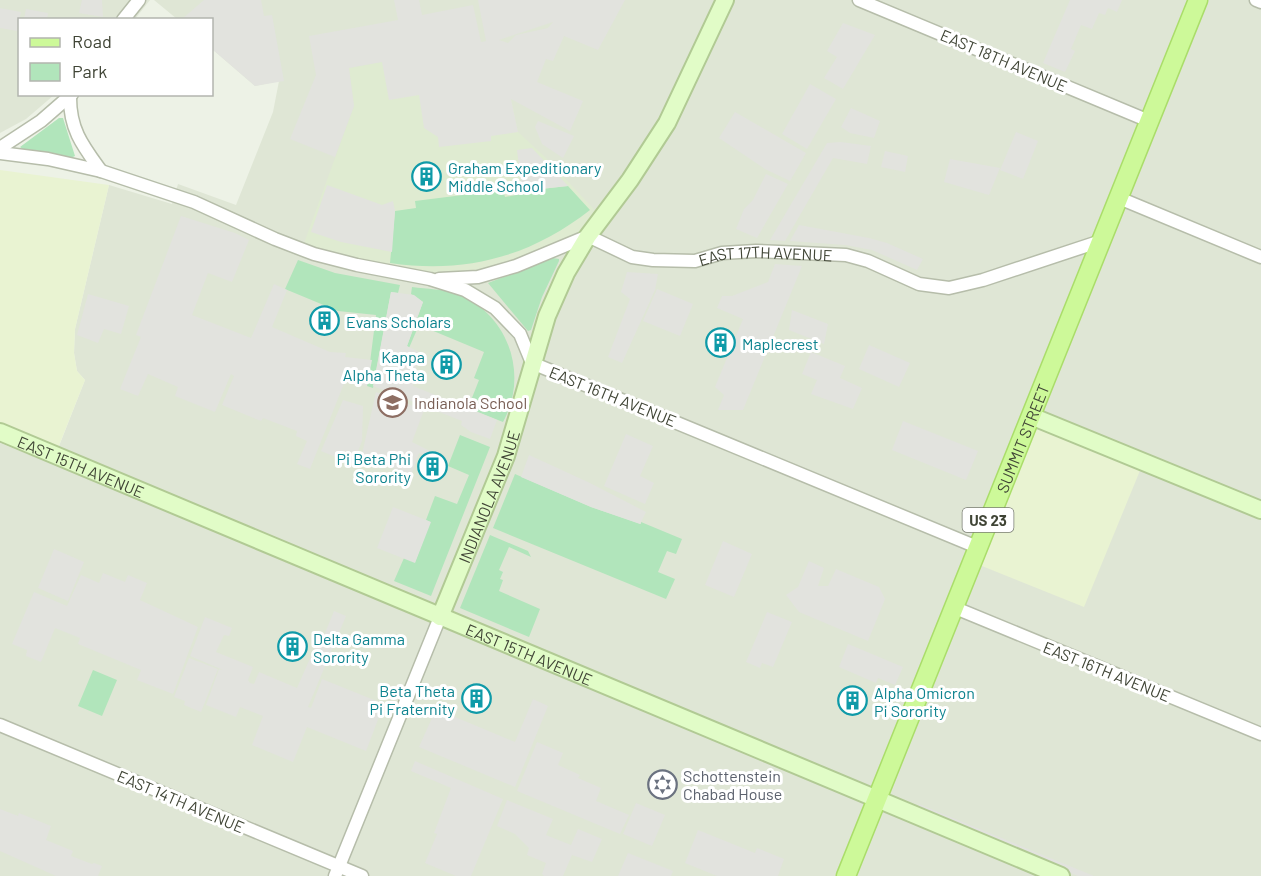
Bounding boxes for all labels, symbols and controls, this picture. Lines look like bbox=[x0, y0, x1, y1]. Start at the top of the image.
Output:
legend bbox=[18, 18, 213, 96]
street label: EAST 18TH AVENUE bbox=[938, 25, 1070, 95]
text: Road bbox=[72, 30, 112, 52]
text: Park bbox=[72, 60, 107, 82]
place label: Graham Expeditionary Middle School bbox=[448, 158, 602, 195]
building icon: Graham Expeditionary Middle School bbox=[411, 160, 443, 192]
street label: EAST 17TH AVENUE bbox=[696, 241, 833, 269]
building icon: Evans Scholars bbox=[309, 305, 341, 337]
place label: Evans Scholars bbox=[346, 312, 451, 331]
building icon: Maplecrest bbox=[705, 327, 737, 359]
place label: Maplecrest bbox=[742, 334, 819, 353]
place label: Kappa Alpha Theta bbox=[343, 347, 425, 384]
building icon: Kappa Alpha Theta bbox=[430, 349, 462, 381]
street label: EAST 16TH AVENUE bbox=[547, 362, 679, 430]
street label: SUMMIT STREET bbox=[992, 381, 1052, 495]
school or university icon: Indianola School bbox=[377, 386, 409, 418]
place label: Indianola School bbox=[414, 393, 527, 412]
street label: INDIANOLA AVENUE bbox=[454, 428, 523, 565]
street label: EAST 15TH AVENUE bbox=[15, 431, 147, 501]
place label: Pi Beta Phi Sorority bbox=[336, 449, 412, 486]
building icon: Pi Beta Phi Sorority bbox=[416, 451, 448, 483]
road number: US 23 bbox=[962, 508, 1014, 532]
street label: EAST 15TH AVENUE bbox=[463, 619, 596, 689]
place label: Delta Gamma Sorority bbox=[313, 629, 405, 666]
building icon: Delta Gamma Sorority bbox=[276, 631, 308, 663]
street label: EAST 16TH AVENUE bbox=[1041, 637, 1173, 705]
place label: Beta Theta Pi Fraternity bbox=[370, 681, 456, 718]
building icon: Beta Theta Pi Fraternity bbox=[460, 683, 492, 715]
place label: Alpha Omicron Pi Sorority bbox=[874, 683, 975, 720]
building icon: Alpha Omicron Pi Sorority bbox=[837, 685, 869, 717]
street label: EAST 14TH AVENUE bbox=[115, 766, 247, 836]
place label: Schottenstein Chabad House bbox=[683, 766, 782, 803]
synagogue icon: Schottenstein Chabad House bbox=[646, 768, 678, 800]

